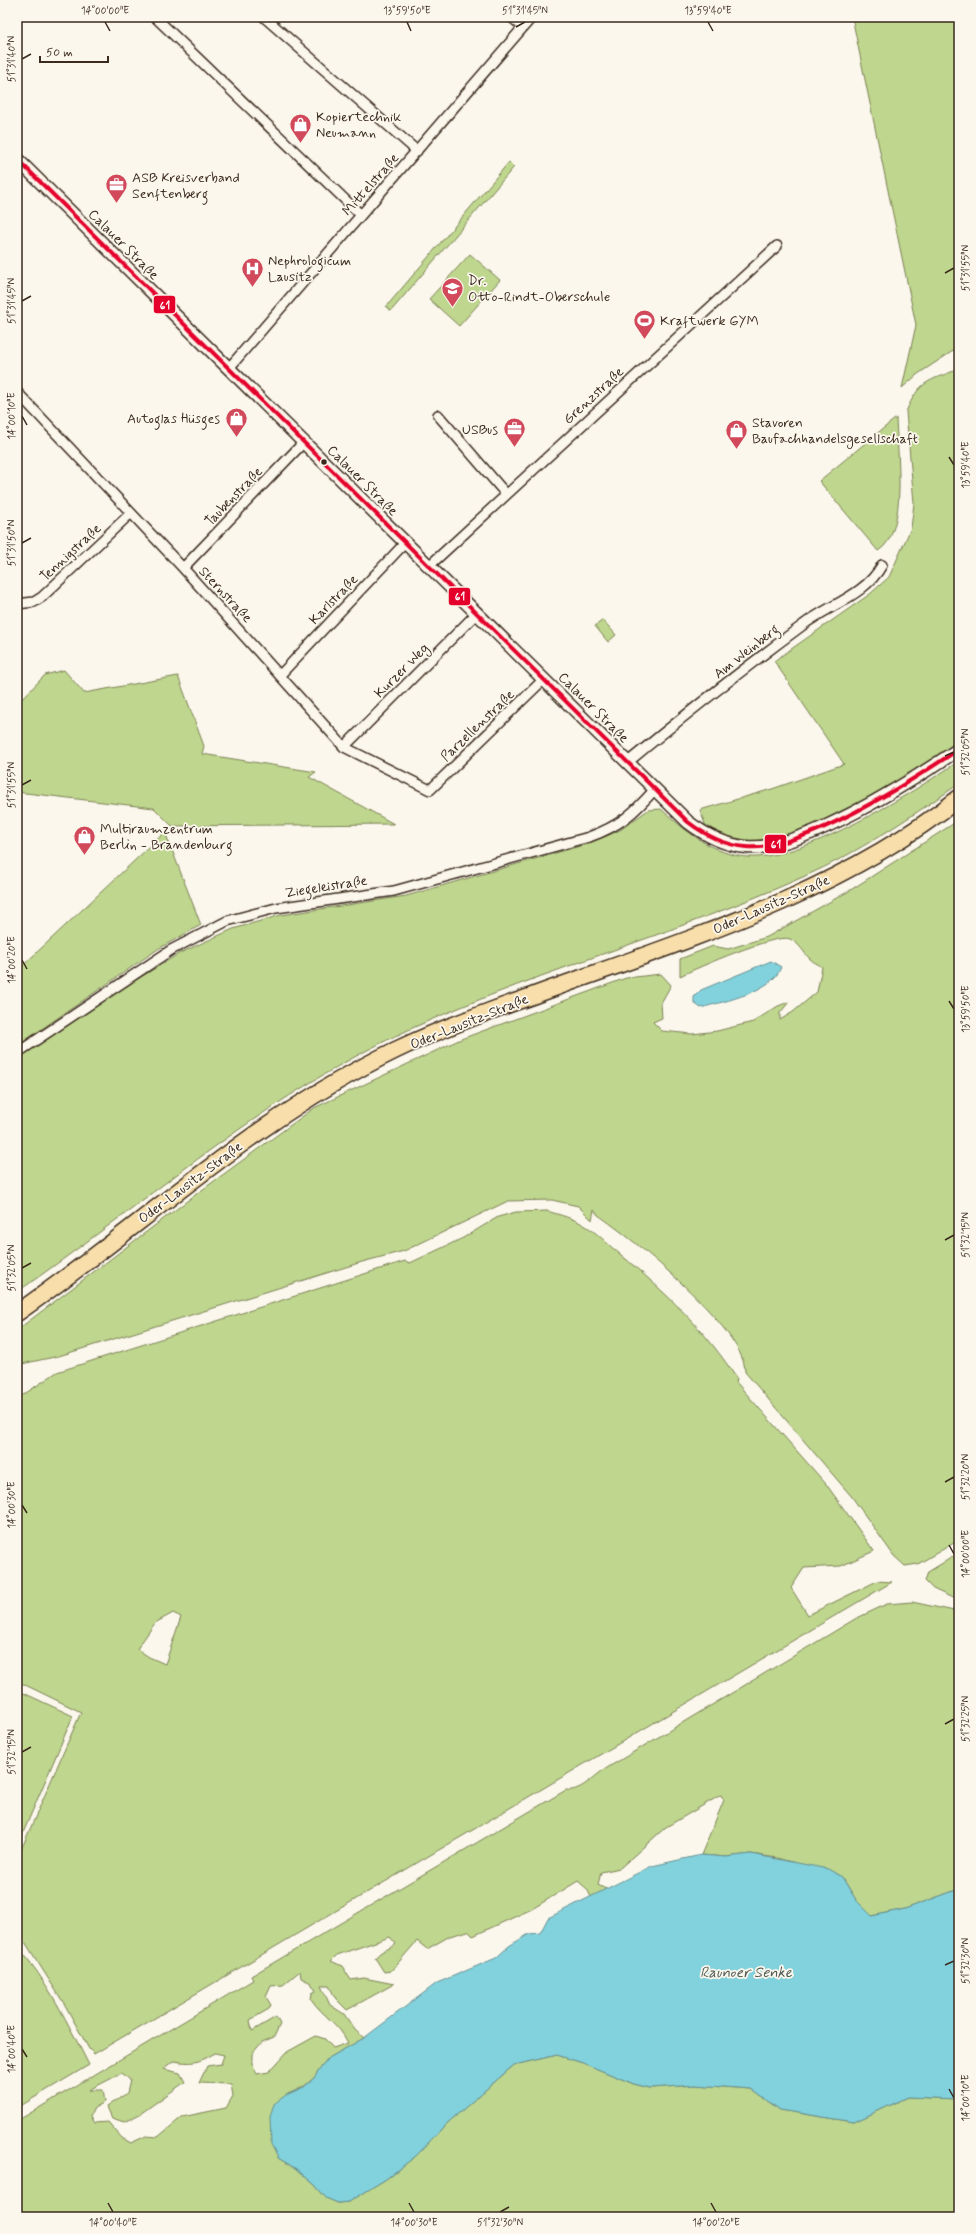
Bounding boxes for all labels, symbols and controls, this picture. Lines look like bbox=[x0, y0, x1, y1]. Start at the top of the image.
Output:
text: 14°00'00"E bbox=[81, 4, 129, 18]
text: 13°59'50"E bbox=[383, 4, 431, 18]
text: 51°31'45"N bbox=[502, 4, 548, 18]
text: 13°59'40"E bbox=[684, 4, 732, 18]
text: 51°31'40"N bbox=[5, 35, 19, 82]
scale bar bbox=[40, 38, 108, 64]
text: 50 m bbox=[46, 45, 73, 61]
place label: Kopiertechnik Neumann bbox=[316, 108, 401, 142]
shop icon: Kopiertechnik Neumann bbox=[287, 111, 313, 144]
street label: Mittelstraße bbox=[339, 149, 403, 220]
place label: ASB Kreisverband Senftenberg bbox=[132, 169, 240, 205]
office icon: ASB Kreisverband Senftenberg bbox=[103, 172, 129, 205]
street label: Calauer Straße bbox=[84, 205, 163, 284]
text: 51°31'55"N bbox=[959, 245, 973, 291]
place label: Nephrologicum Lausitz bbox=[268, 252, 351, 286]
hospital icon: Nephrologicum Lausitz bbox=[239, 255, 265, 288]
place label: Dr. Otto-Rindt-Oberschule bbox=[468, 272, 610, 306]
school or university icon: Dr. Otto-Rindt-Oberschule bbox=[440, 275, 466, 308]
text: 51°31'45"N bbox=[5, 278, 19, 324]
line badge: 61 bbox=[153, 295, 176, 314]
text: 61 bbox=[160, 299, 170, 313]
sports icon: Kraftwerk GYM bbox=[631, 307, 657, 340]
place label: Kraftwerk GYM bbox=[660, 312, 759, 330]
street label: Grenzstraße bbox=[560, 363, 628, 428]
text: 14°00'10"E bbox=[5, 392, 19, 440]
shop icon: Autoglas Hüsges bbox=[223, 405, 249, 438]
place label: Autoglas Hüsges bbox=[127, 410, 220, 430]
place label: Stavoren Baufachhandelsgesellschaft bbox=[752, 414, 918, 449]
office icon: USBus bbox=[501, 416, 527, 449]
shop icon: Stavoren Baufachhandelsgesellschaft bbox=[724, 417, 750, 450]
place label: USBus bbox=[462, 421, 498, 439]
street label: Calauer Straße bbox=[323, 441, 402, 520]
text: 13°59'40"E bbox=[959, 441, 973, 489]
unlabelled marker bbox=[319, 457, 329, 467]
street label: Taubenstraße bbox=[201, 463, 267, 530]
text: 51°31'50"N bbox=[5, 519, 19, 566]
street label: Tennigstraße bbox=[36, 520, 105, 586]
street label: Sternstraße bbox=[195, 563, 256, 627]
street label: Karlstraße bbox=[305, 571, 362, 629]
line badge: 61 bbox=[448, 587, 471, 606]
text: 61 bbox=[455, 590, 465, 604]
street label: Am Weinberg bbox=[710, 621, 784, 685]
street label: Kurzer Weg bbox=[370, 639, 434, 703]
street label: Calauer Straße bbox=[554, 668, 633, 747]
street label: Parzellenstraße bbox=[437, 686, 519, 766]
text: 51°32'05"N bbox=[959, 728, 973, 775]
text: 51°31'55"N bbox=[5, 762, 19, 808]
place label: Multiraumzentrum Berlin - Brandenburg bbox=[100, 820, 232, 856]
shop icon: Multiraumzentrum Berlin - Brandenburg bbox=[71, 823, 97, 856]
line badge: 61 bbox=[764, 834, 787, 854]
text: 61 bbox=[771, 838, 781, 852]
street label: Oder-Lausitz-Straße bbox=[710, 871, 833, 939]
street label: Ziegeleistraße bbox=[284, 872, 369, 904]
text: 14°00'20"E bbox=[5, 936, 19, 984]
text: 13°59'50"E bbox=[959, 985, 973, 1033]
street label: Oder-Lausitz-Straße bbox=[408, 990, 531, 1054]
street label: Oder-Lausitz-Straße bbox=[135, 1138, 246, 1228]
text: 51°32'15"N bbox=[959, 1212, 973, 1258]
text: 51°32'05"N bbox=[5, 1244, 19, 1291]
text: 51°32'20"N bbox=[959, 1453, 973, 1500]
text: 14°00'30"E bbox=[5, 1481, 19, 1529]
text: 14°00'00"E bbox=[959, 1530, 973, 1578]
text: 51°32'25"N bbox=[959, 1696, 973, 1742]
text: 51°32'15"N bbox=[5, 1729, 19, 1775]
text: 51°32'30"N bbox=[959, 1938, 973, 1984]
water label: Raunoer Senke bbox=[700, 1963, 793, 1983]
text: 14°00'40"E bbox=[5, 2025, 19, 2073]
text: 14°00'10"E bbox=[959, 2074, 973, 2122]
text: 14°00'40"E bbox=[89, 2216, 137, 2230]
text: 14°00'30"E bbox=[390, 2216, 438, 2230]
text: 51°32'30"N bbox=[477, 2216, 523, 2230]
text: 14°00'20"E bbox=[692, 2216, 740, 2230]

